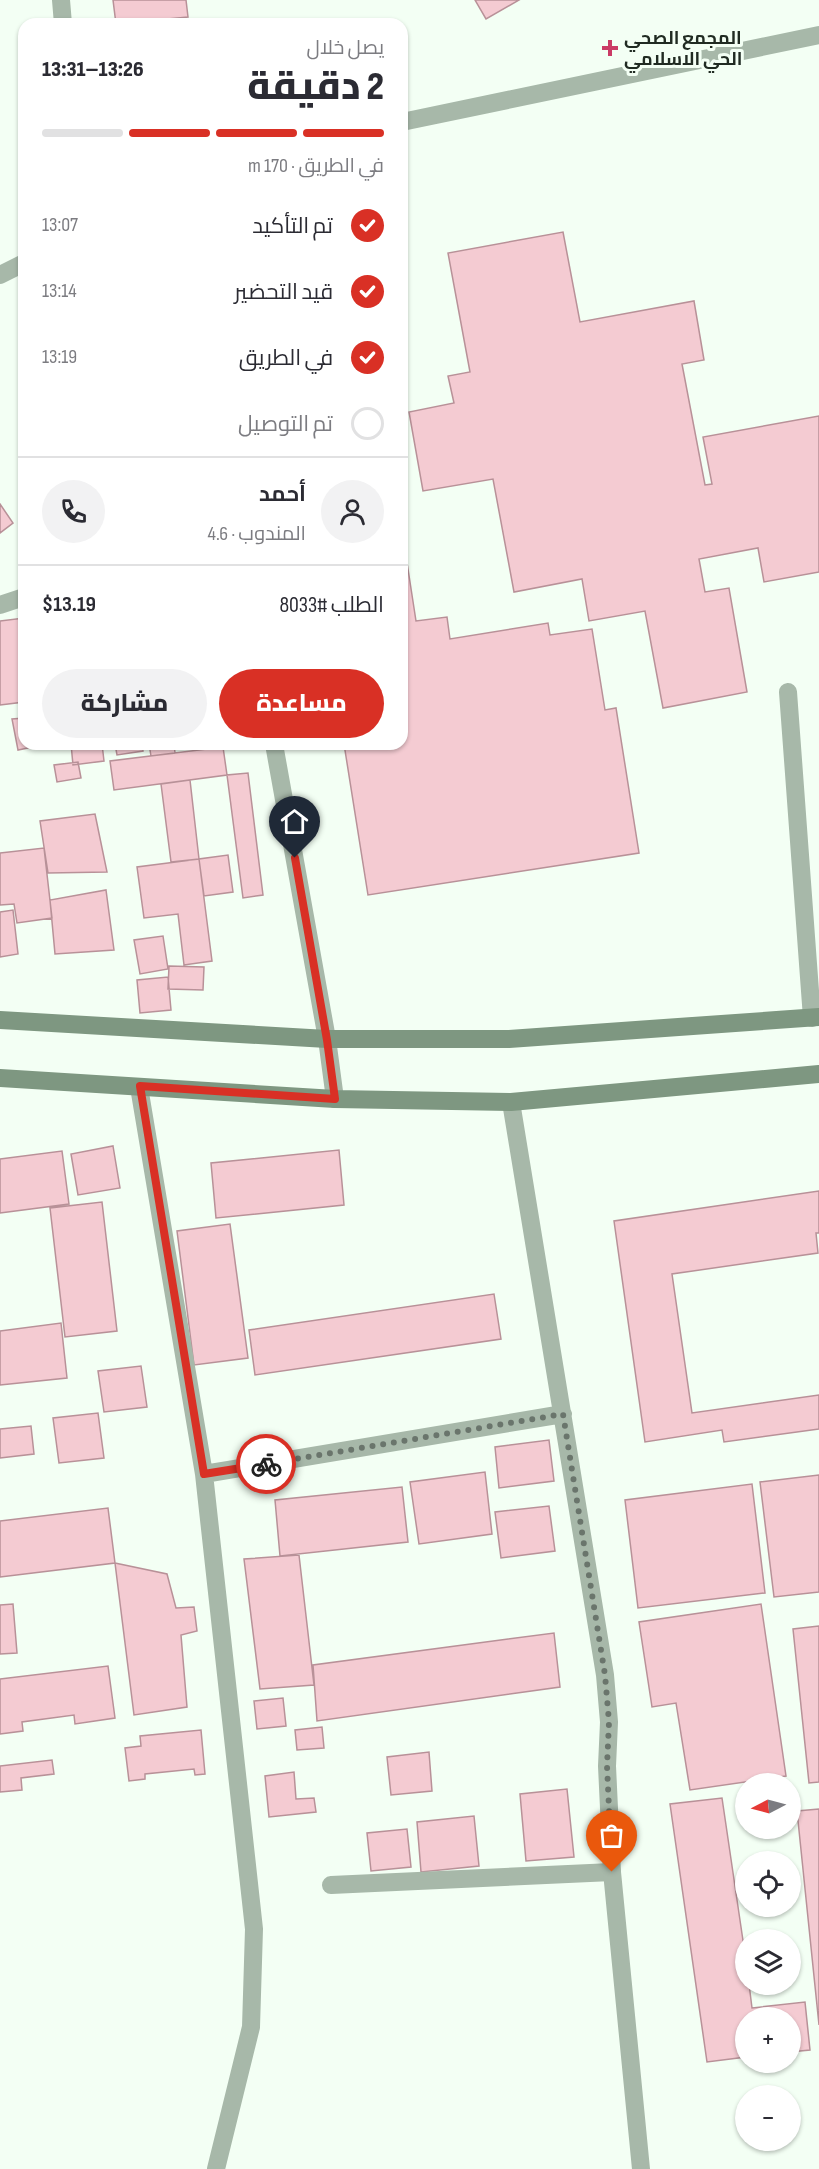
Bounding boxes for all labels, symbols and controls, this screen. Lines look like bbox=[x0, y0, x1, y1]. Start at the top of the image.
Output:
place label: المجمع الصحي الحي الاسلامي bbox=[624, 28, 742, 74]
text: يصل خلال bbox=[307, 36, 384, 60]
marker: المجمع الصحي الحي الاسلامي bbox=[601, 39, 619, 57]
text: 13:26–13:31 bbox=[42, 56, 144, 83]
text: 2 دقيقة bbox=[247, 64, 384, 111]
text: في الطريق · 170 m bbox=[248, 154, 384, 178]
icon: check bbox=[351, 209, 384, 242]
text: 13:07 bbox=[42, 213, 78, 237]
text: تم التأكيد bbox=[252, 213, 333, 240]
icon: check bbox=[351, 275, 384, 308]
text: 13:14 bbox=[42, 279, 77, 303]
text: قيد التحضير bbox=[234, 279, 333, 306]
icon: check bbox=[351, 341, 384, 374]
text: 13:19 bbox=[42, 345, 77, 369]
text: في الطريق bbox=[239, 345, 333, 372]
text: تم التوصيل bbox=[238, 411, 333, 438]
button: phone bbox=[42, 480, 105, 543]
button: person bbox=[321, 480, 384, 543]
text: أحمد bbox=[259, 481, 306, 508]
text: المندوب · 4.6 bbox=[208, 522, 306, 546]
text: $13.19 bbox=[42, 591, 96, 618]
text: الطلب #8033 bbox=[279, 592, 384, 619]
button: مشاركة bbox=[42, 669, 207, 738]
button: مساعدة bbox=[219, 669, 384, 738]
pin bbox=[269, 796, 320, 858]
icon: home bbox=[278, 805, 311, 838]
courier bbox=[236, 1434, 296, 1494]
icon: bike bbox=[250, 1448, 283, 1481]
north arrow bbox=[735, 1773, 801, 1839]
map controls bbox=[735, 1773, 801, 2151]
pin bbox=[586, 1810, 637, 1872]
icon: bag bbox=[595, 1819, 628, 1852]
button: locate bbox=[735, 1851, 801, 1917]
button: layers bbox=[735, 1929, 801, 1995]
button: + bbox=[735, 2007, 801, 2073]
button: − bbox=[735, 2085, 801, 2151]

